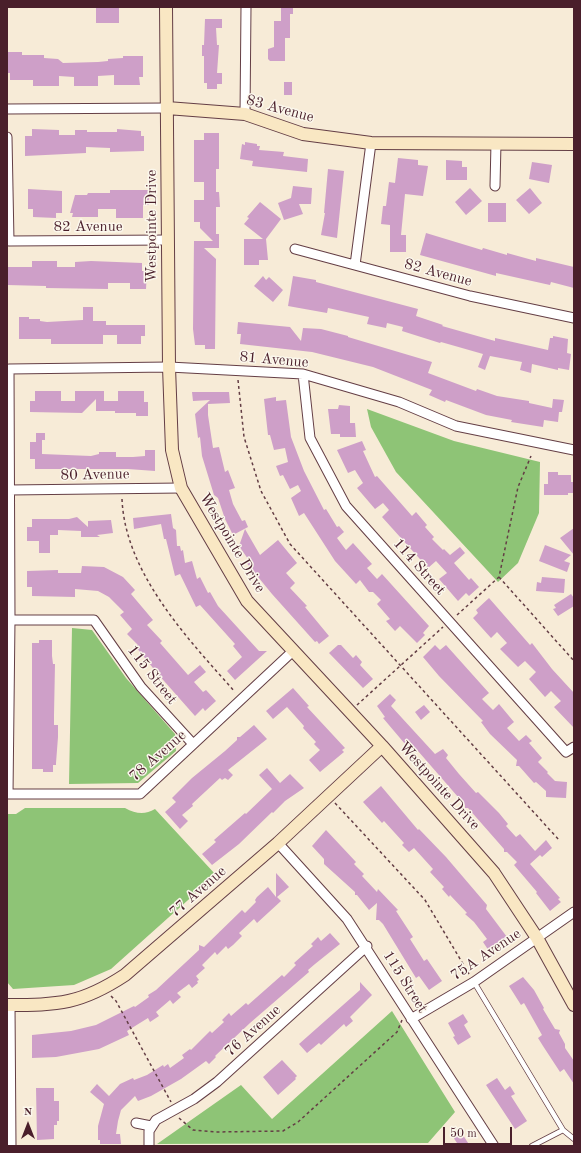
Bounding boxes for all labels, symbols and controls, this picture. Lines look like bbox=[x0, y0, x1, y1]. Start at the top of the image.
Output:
street label: 83 Avenue bbox=[244, 91, 316, 127]
street label: Westpointe Drive bbox=[143, 170, 161, 282]
street label: 82 Avenue bbox=[53, 218, 123, 236]
street label: 82 Avenue bbox=[402, 255, 474, 291]
street label: 81 Avenue bbox=[239, 348, 309, 372]
street label: 80 Avenue bbox=[60, 465, 130, 485]
street label: Westpointe Drive bbox=[195, 490, 269, 596]
street label: 114 Street bbox=[389, 535, 449, 599]
street label: 115 Street bbox=[123, 642, 181, 708]
street label: 78 Avenue bbox=[126, 726, 190, 786]
street label: Westpointe Drive bbox=[395, 738, 483, 834]
street label: 77 Avenue bbox=[166, 862, 230, 922]
street label: 75A Avenue bbox=[448, 925, 524, 985]
street label: 115 Street bbox=[379, 948, 431, 1016]
street label: 76 Avenue bbox=[221, 1001, 285, 1061]
north arrow bbox=[8, 1105, 48, 1145]
text: N bbox=[24, 1107, 32, 1118]
scale bar bbox=[445, 1119, 514, 1145]
text: 50 m bbox=[450, 1128, 477, 1140]

